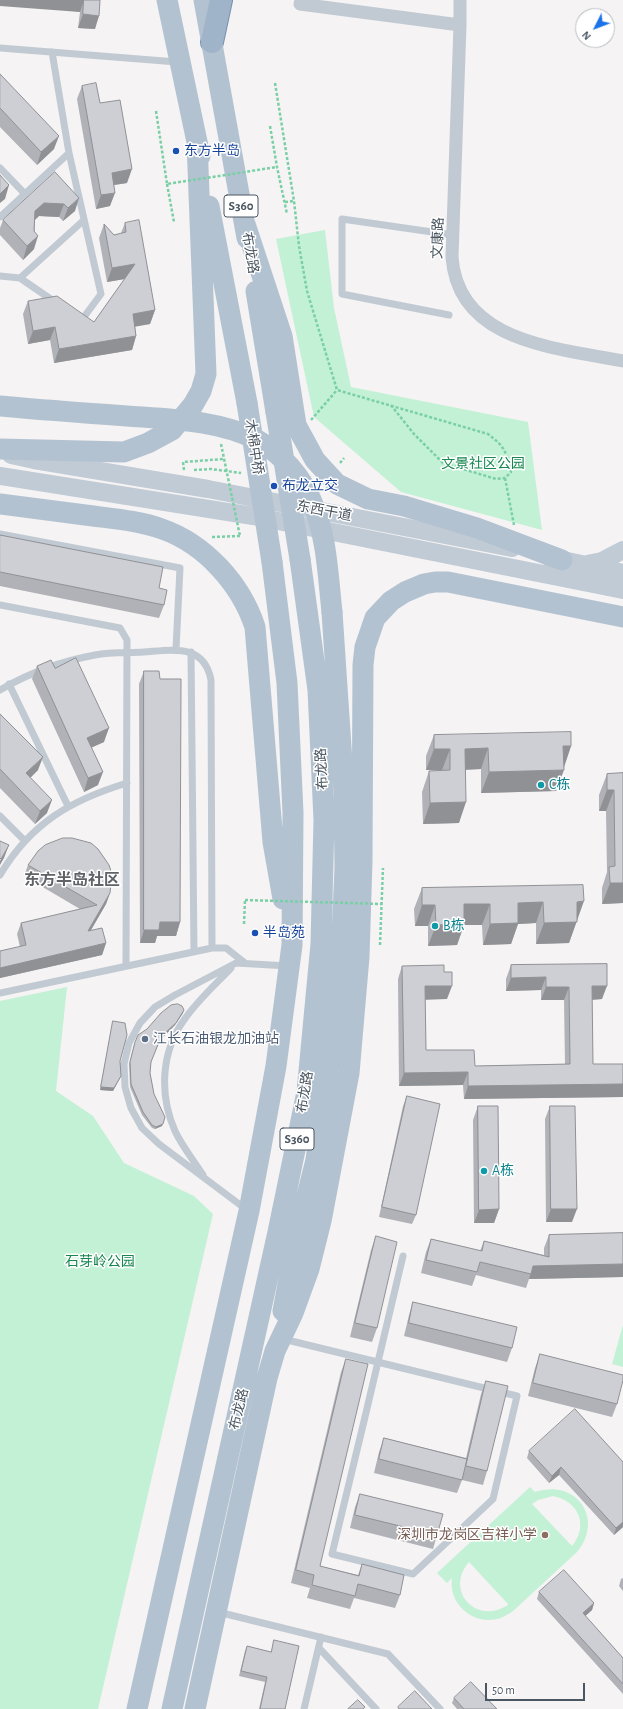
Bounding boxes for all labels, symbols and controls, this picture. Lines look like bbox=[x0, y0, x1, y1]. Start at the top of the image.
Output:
north arrow bbox=[575, 8, 615, 48]
text: N bbox=[580, 29, 593, 42]
place label: 东方半岛 bbox=[184, 143, 240, 159]
marker: 东方半岛 bbox=[171, 146, 181, 156]
road number: S360 bbox=[224, 195, 258, 217]
street label: 文康路 bbox=[429, 217, 447, 259]
street label: 布龙路 bbox=[238, 231, 262, 275]
street label: 木棉中桥 bbox=[241, 418, 267, 476]
park label: 文景社区公园 bbox=[441, 456, 525, 472]
place label: 布龙立交 bbox=[282, 478, 338, 494]
marker: 布龙立交 bbox=[269, 481, 279, 491]
street label: 东西干道 bbox=[295, 497, 353, 525]
street label: 布龙路 bbox=[313, 748, 331, 790]
place label: C栋 bbox=[549, 777, 570, 793]
marker: C栋 bbox=[536, 780, 546, 790]
district label: 东方半岛社区 bbox=[24, 870, 120, 890]
place label: B栋 bbox=[443, 918, 465, 934]
marker: B栋 bbox=[430, 921, 440, 931]
place label: 半岛苑 bbox=[263, 925, 305, 941]
marker: 半岛苑 bbox=[250, 928, 260, 938]
place label: 江长石油银龙加油站 bbox=[153, 1031, 279, 1047]
marker: 江长石油银龙加油站 bbox=[140, 1034, 150, 1044]
street label: 布龙路 bbox=[293, 1070, 317, 1114]
road number: S360 bbox=[280, 1128, 314, 1150]
place label: A栋 bbox=[492, 1163, 514, 1179]
marker: A栋 bbox=[479, 1166, 489, 1176]
park label: 石芽岭公园 bbox=[65, 1254, 135, 1270]
street label: 布龙路 bbox=[226, 1387, 252, 1431]
place label: 深圳市龙岗区吉祥小学 bbox=[397, 1527, 537, 1543]
marker: 深圳市龙岗区吉祥小学 bbox=[540, 1530, 550, 1540]
scale bar bbox=[487, 1675, 587, 1701]
text: 50 m bbox=[492, 1684, 515, 1696]

